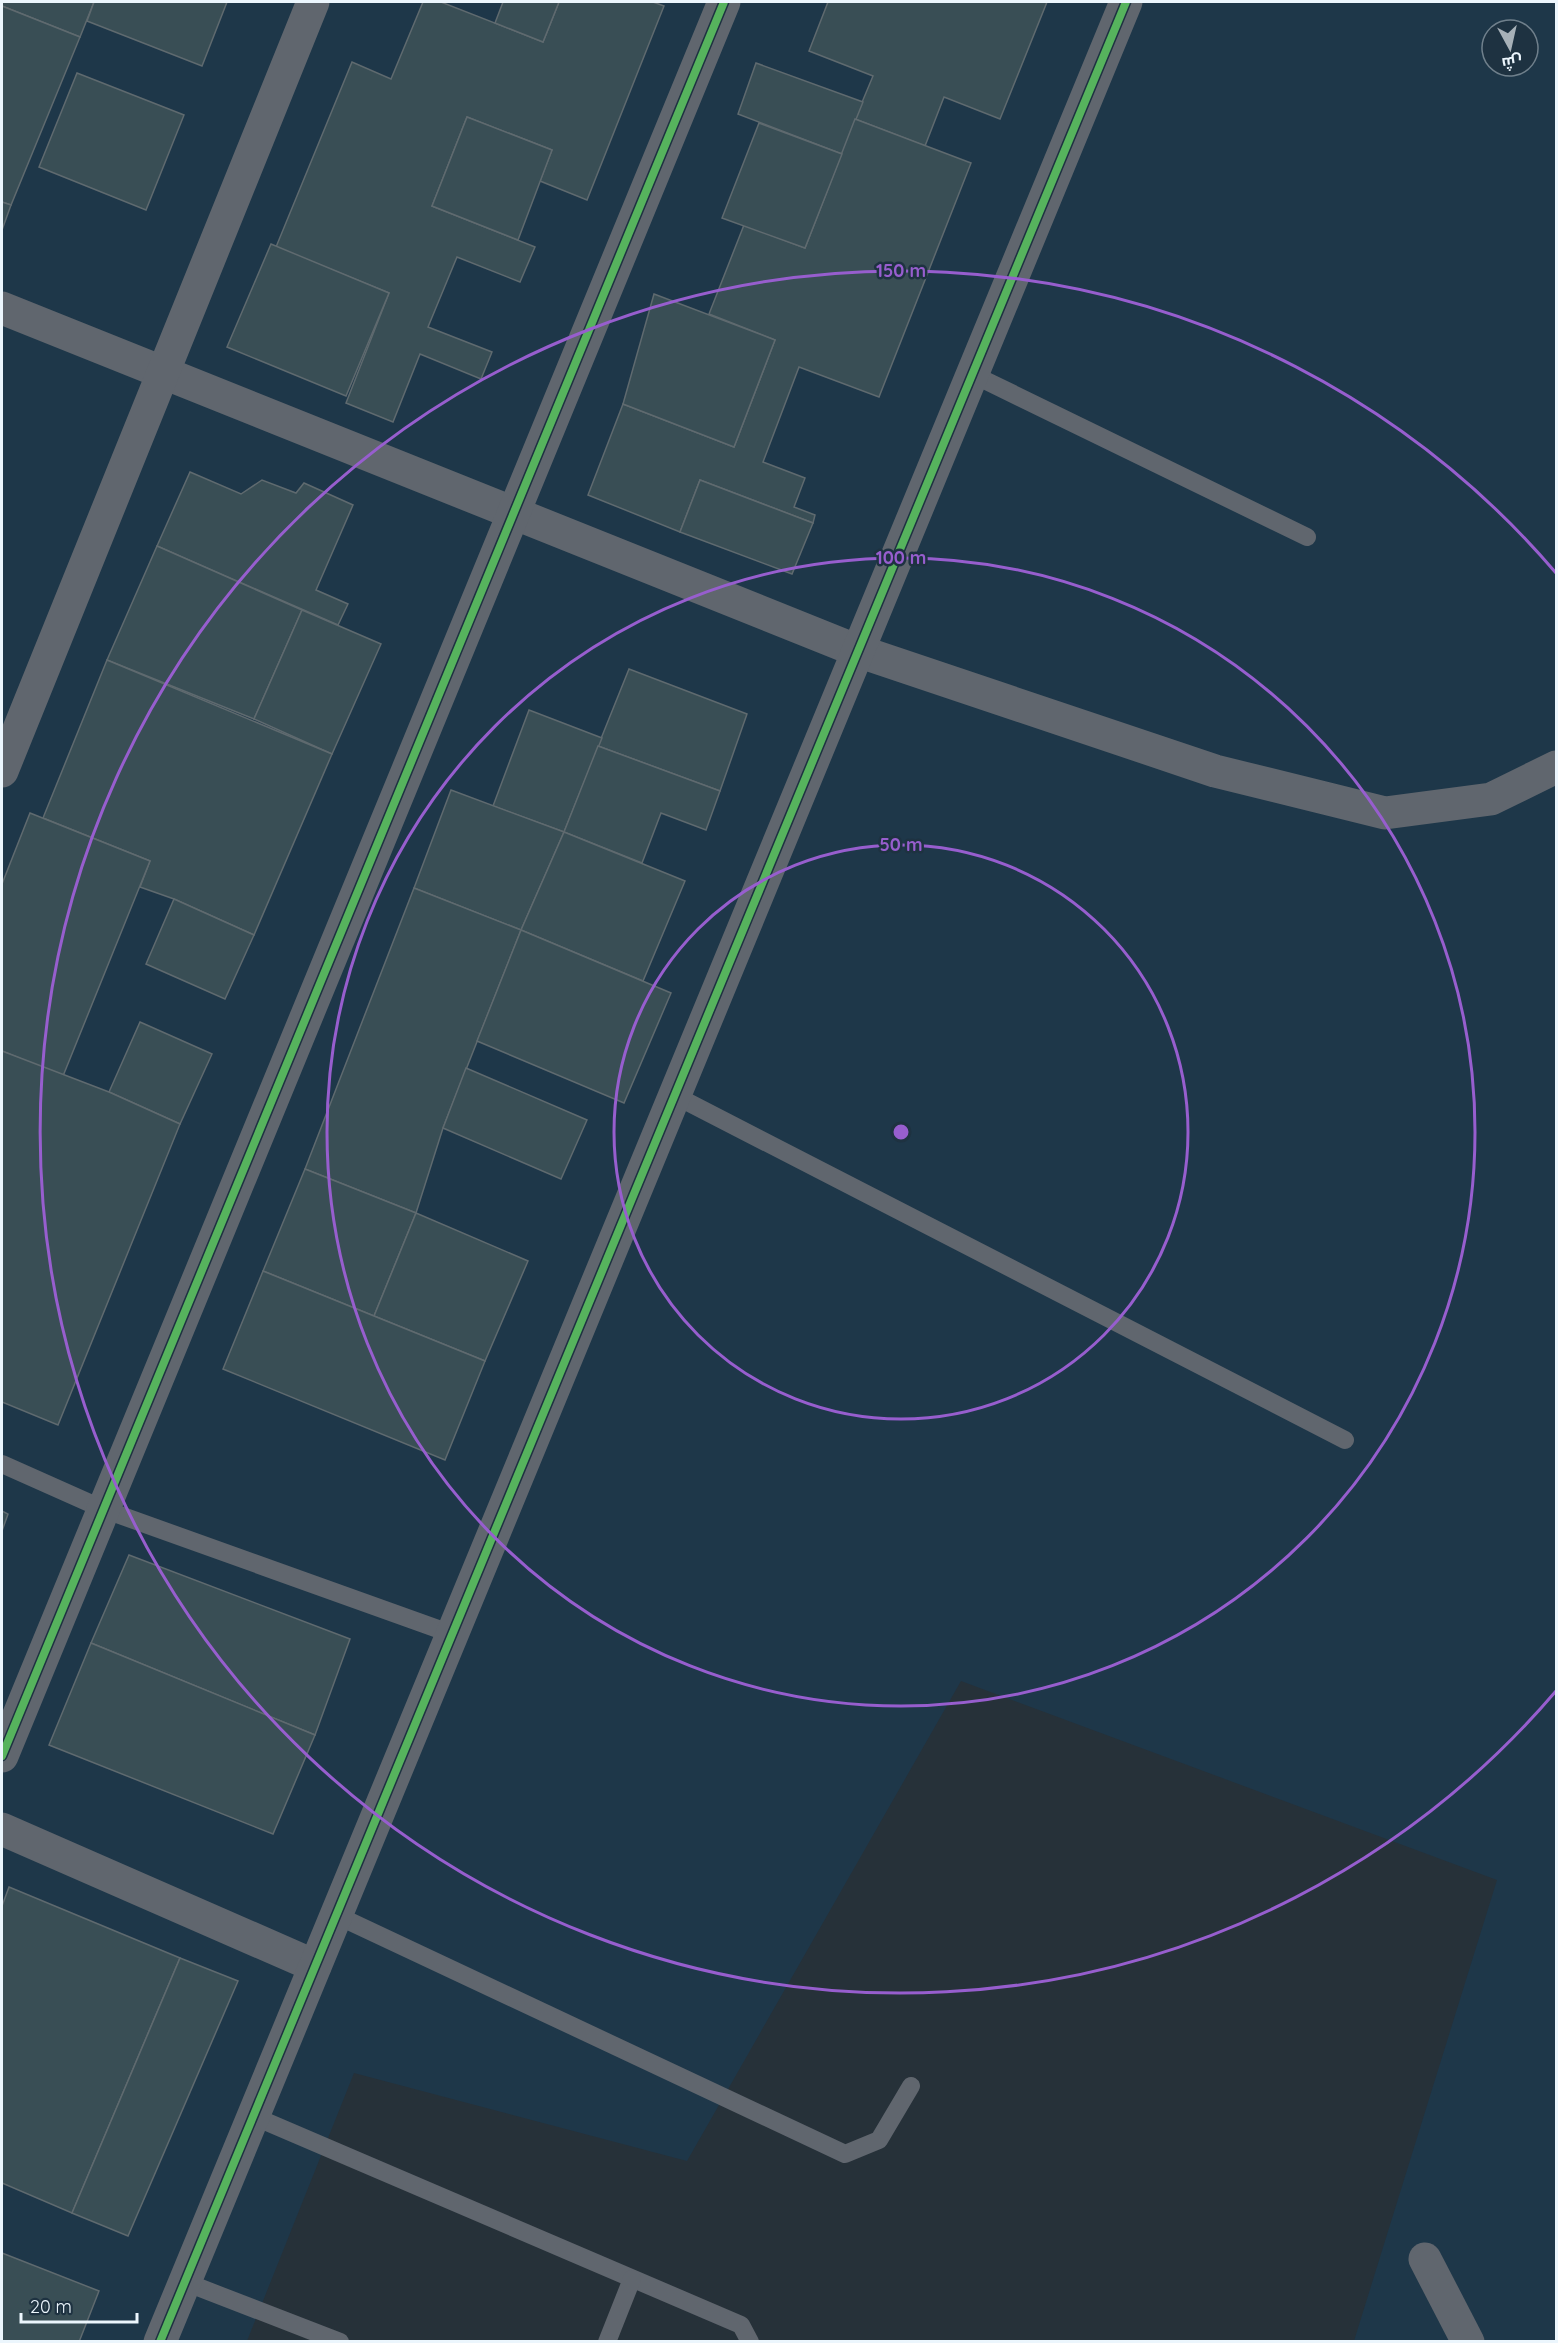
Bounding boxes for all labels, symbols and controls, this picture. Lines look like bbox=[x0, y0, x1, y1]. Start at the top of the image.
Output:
north arrow bbox=[1480, 18, 1540, 78]
text: ش bbox=[1501, 52, 1524, 74]
text: 150 m bbox=[876, 259, 926, 282]
text: 100 m bbox=[876, 546, 926, 569]
text: 50 m bbox=[879, 833, 923, 856]
centre of rings bbox=[891, 1122, 911, 1142]
scale bar bbox=[21, 2286, 136, 2324]
text: 20 m bbox=[30, 2295, 72, 2318]

